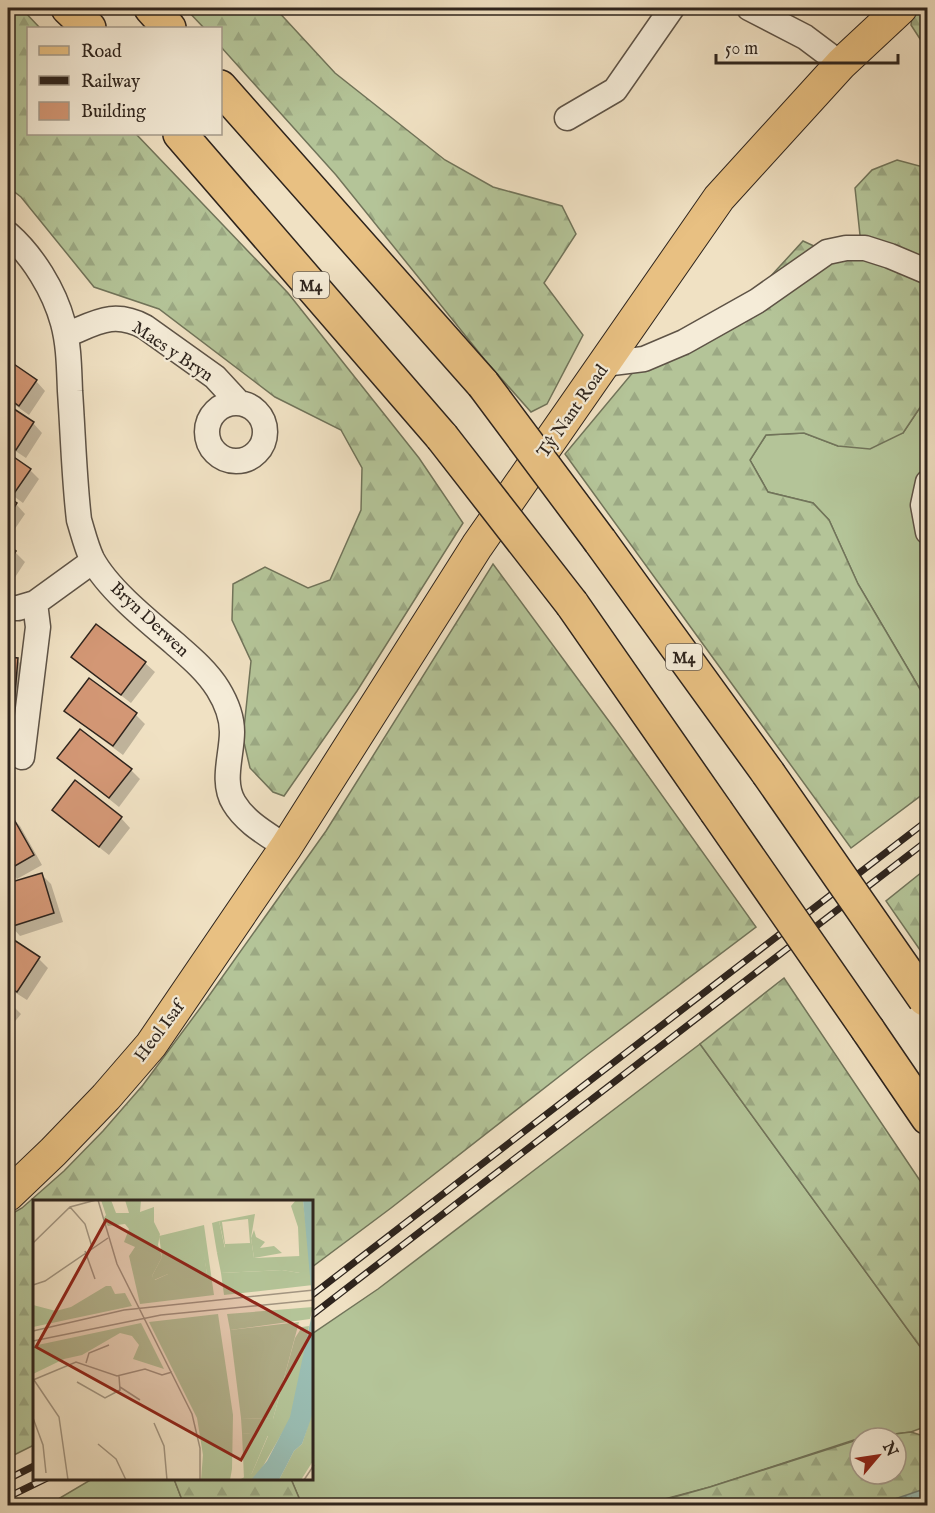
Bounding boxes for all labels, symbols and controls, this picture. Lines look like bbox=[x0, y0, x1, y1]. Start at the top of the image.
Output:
legend bbox=[27, 27, 222, 135]
scale bar bbox=[716, 27, 898, 65]
text: 50 m bbox=[725, 38, 758, 61]
text: Road bbox=[81, 41, 122, 64]
text: Railway bbox=[81, 71, 140, 94]
text: Building bbox=[81, 101, 146, 124]
road number: M4 bbox=[293, 272, 329, 298]
street label: Maes y Bryn bbox=[127, 317, 217, 388]
street label: Tŷ Nant Road bbox=[533, 360, 614, 463]
street label: Bryn Derwen bbox=[105, 578, 194, 663]
road number: M4 bbox=[666, 644, 702, 670]
street label: Heol Isaf bbox=[130, 994, 193, 1067]
inset map bbox=[33, 1200, 314, 1480]
north arrow bbox=[848, 1426, 908, 1486]
text: N bbox=[877, 1438, 902, 1461]

